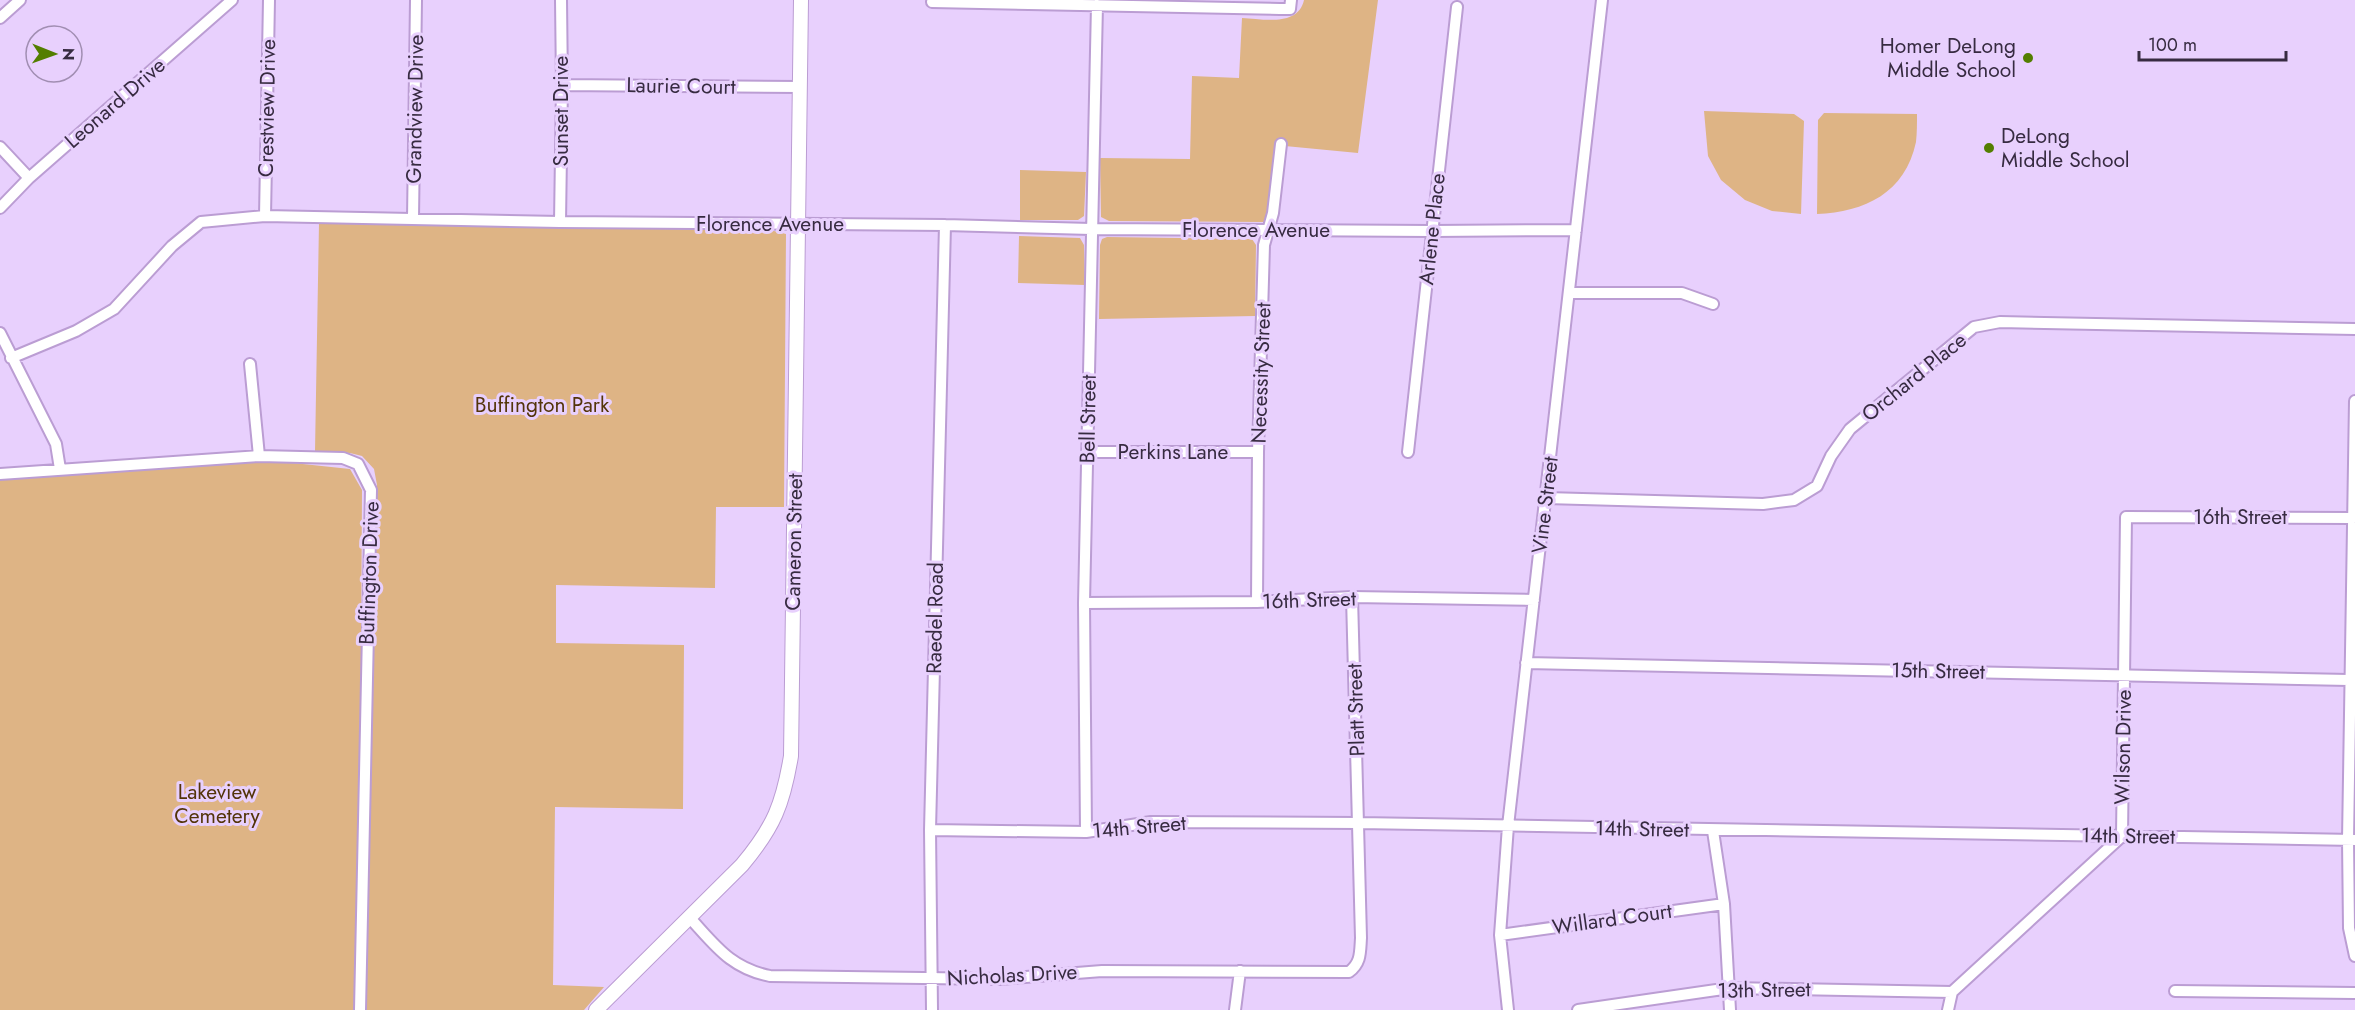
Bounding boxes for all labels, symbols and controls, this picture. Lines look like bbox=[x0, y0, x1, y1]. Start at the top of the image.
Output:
north arrow bbox=[24, 24, 84, 84]
scale bar bbox=[2139, 24, 2286, 62]
place label: Homer DeLong Middle School bbox=[1880, 31, 2016, 85]
text: 100 m bbox=[2148, 32, 2197, 58]
street label: Grandview Drive bbox=[399, 34, 431, 184]
street label: Crestview Drive bbox=[251, 39, 283, 177]
text: N bbox=[57, 48, 80, 61]
street label: Leonard Drive bbox=[58, 51, 172, 155]
marker: Homer DeLong Middle School bbox=[2021, 51, 2035, 65]
street label: Sunset Drive bbox=[546, 55, 576, 166]
street label: Laurie Court bbox=[626, 70, 736, 102]
place label: DeLong Middle School bbox=[2001, 121, 2130, 175]
marker: DeLong Middle School bbox=[1982, 141, 1996, 155]
street label: Arlene Place bbox=[1411, 171, 1453, 286]
street label: Florence Avenue bbox=[696, 209, 844, 239]
street label: Florence Avenue bbox=[1182, 215, 1330, 245]
street label: Necessity Street bbox=[1244, 302, 1278, 444]
street label: Orchard Place bbox=[1855, 325, 1973, 429]
street label: Bell Street bbox=[1072, 374, 1104, 464]
park label: Buffington Park bbox=[475, 390, 610, 420]
street label: Perkins Lane bbox=[1118, 437, 1229, 467]
street label: Vine Street bbox=[1524, 455, 1566, 555]
street label: Cameron Street bbox=[778, 473, 810, 611]
street label: Buffington Drive bbox=[352, 500, 387, 645]
street label: 16th Street bbox=[2193, 502, 2287, 532]
street label: Raedel Road bbox=[919, 562, 951, 674]
street label: 16th Street bbox=[1261, 583, 1357, 617]
street label: 15th Street bbox=[1891, 655, 1985, 687]
street label: Platt Street bbox=[1339, 663, 1373, 757]
street label: Wilson Drive bbox=[2107, 689, 2139, 805]
park label: Lakeview Cemetery bbox=[174, 777, 260, 831]
street label: 14th Street bbox=[1091, 808, 1187, 846]
street label: 14th Street bbox=[1595, 813, 1689, 845]
street label: 14th Street bbox=[2081, 820, 2175, 852]
street label: Willard Court bbox=[1550, 896, 1674, 942]
street label: Nicholas Drive bbox=[946, 957, 1078, 993]
street label: 13th Street bbox=[1717, 974, 1811, 1006]

